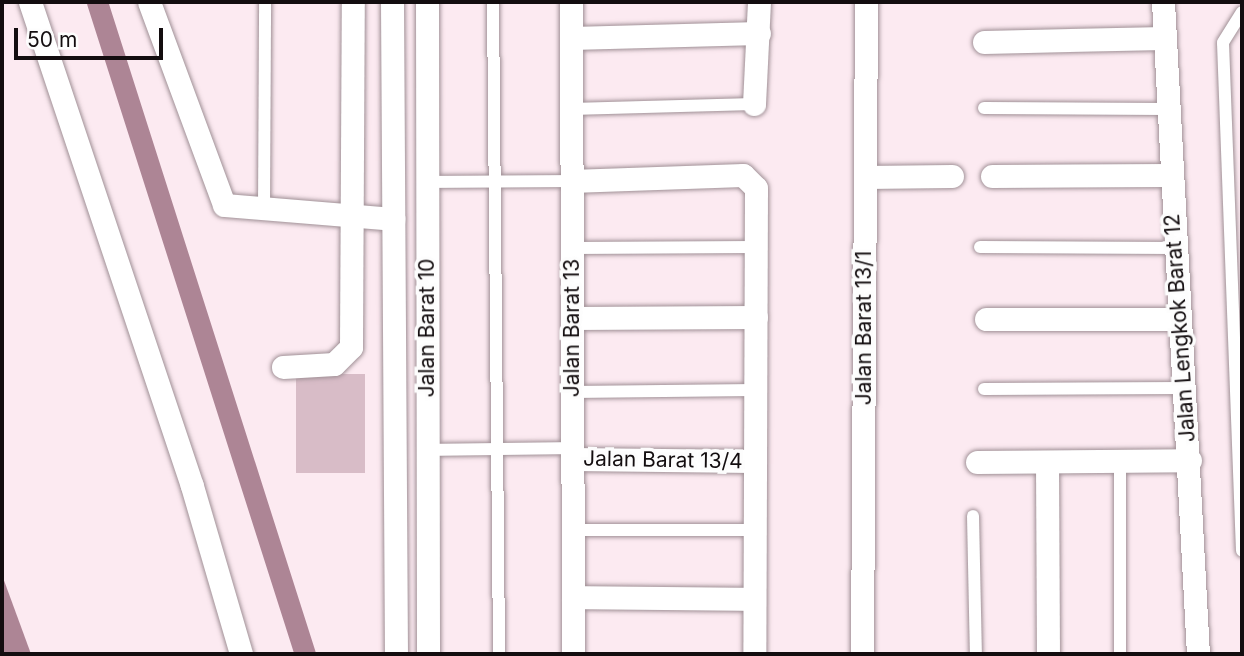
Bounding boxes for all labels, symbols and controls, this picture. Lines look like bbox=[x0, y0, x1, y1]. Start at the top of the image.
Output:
scale bar bbox=[18, 14, 166, 58]
text: 50 m bbox=[27, 27, 77, 52]
street label: Jalan Lengkok Barat 12 bbox=[1159, 213, 1201, 443]
street label: Jalan Barat 13/1 bbox=[851, 251, 877, 405]
street label: Jalan Barat 10 bbox=[414, 259, 440, 397]
street label: Jalan Barat 13 bbox=[559, 259, 585, 397]
street label: Jalan Barat 13/4 bbox=[583, 446, 743, 474]

